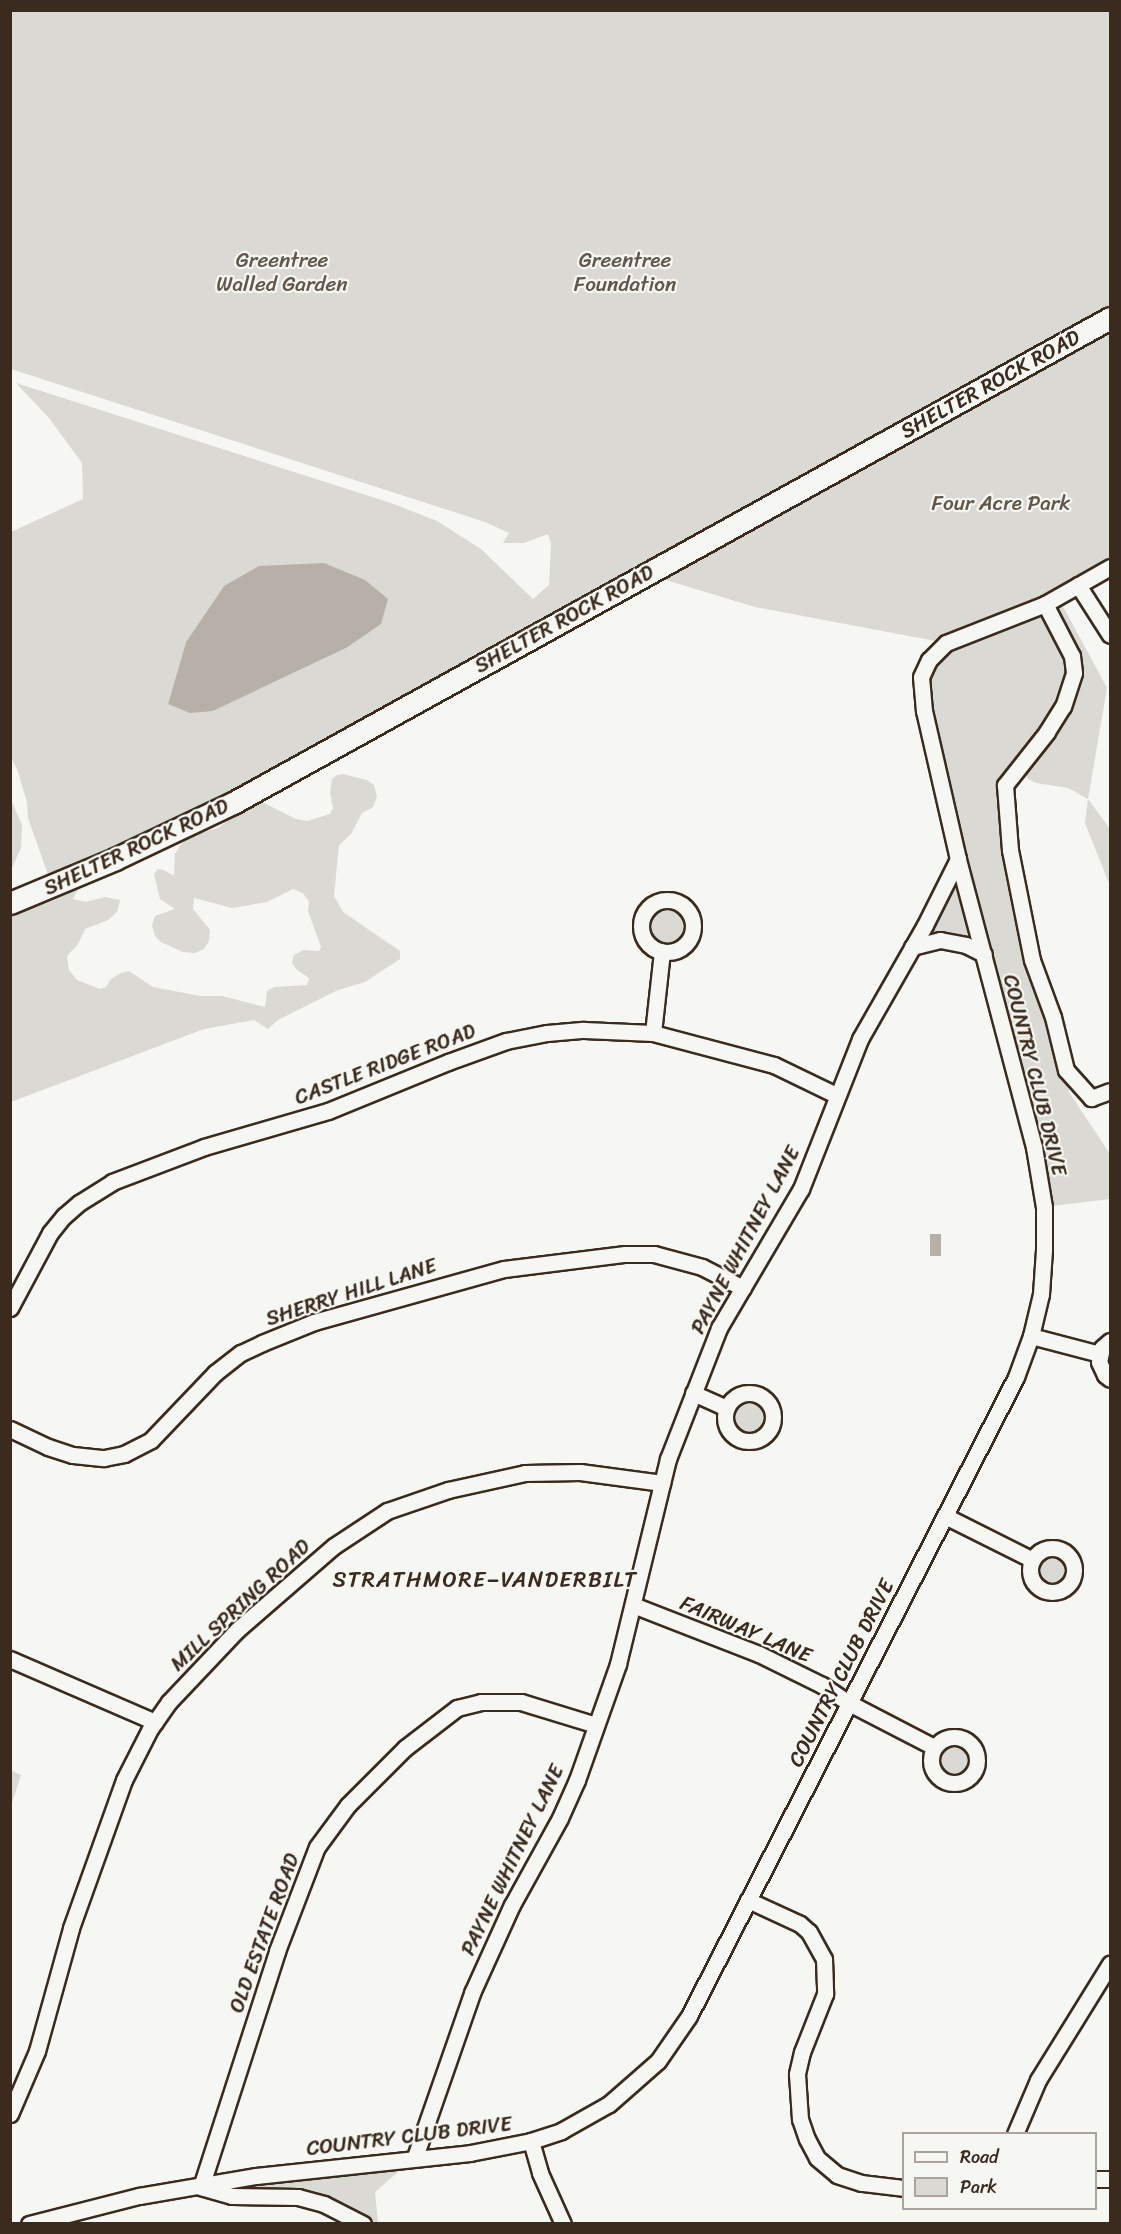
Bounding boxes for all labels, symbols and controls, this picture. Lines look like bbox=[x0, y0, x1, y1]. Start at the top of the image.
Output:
park label: Greentree Walled Garden bbox=[216, 247, 348, 297]
park label: Greentree Foundation bbox=[574, 247, 676, 297]
street label: SHELTER ROCK ROAD bbox=[896, 324, 1084, 444]
park label: Four Acre Park bbox=[931, 490, 1071, 516]
street label: SHELTER ROCK ROAD bbox=[470, 559, 658, 679]
street label: SHELTER ROCK ROAD bbox=[40, 793, 232, 901]
street label: COUNTRY CLUB DRIVE bbox=[998, 971, 1072, 1179]
street label: CASTLE RIDGE ROAD bbox=[290, 1018, 480, 1110]
street label: PAYNE WHITNEY LANE bbox=[684, 1141, 806, 1339]
street label: SHERRY HILL LANE bbox=[261, 1252, 441, 1332]
street label: MILL SPRING ROAD bbox=[165, 1534, 315, 1676]
district label: STRATHMORE–VANDERBILT bbox=[332, 1567, 638, 1593]
street label: COUNTRY CLUB DRIVE bbox=[782, 1574, 900, 1772]
street label: FAIRWAY LANE bbox=[677, 1590, 815, 1668]
street label: PAYNE WHITNEY LANE bbox=[454, 1760, 570, 1960]
street label: OLD ESTATE ROAD bbox=[223, 1849, 305, 2017]
street label: COUNTRY CLUB DRIVE bbox=[304, 2111, 514, 2161]
legend bbox=[902, 2132, 1097, 2210]
text: Road bbox=[960, 2141, 999, 2173]
text: Park bbox=[960, 2171, 997, 2203]

